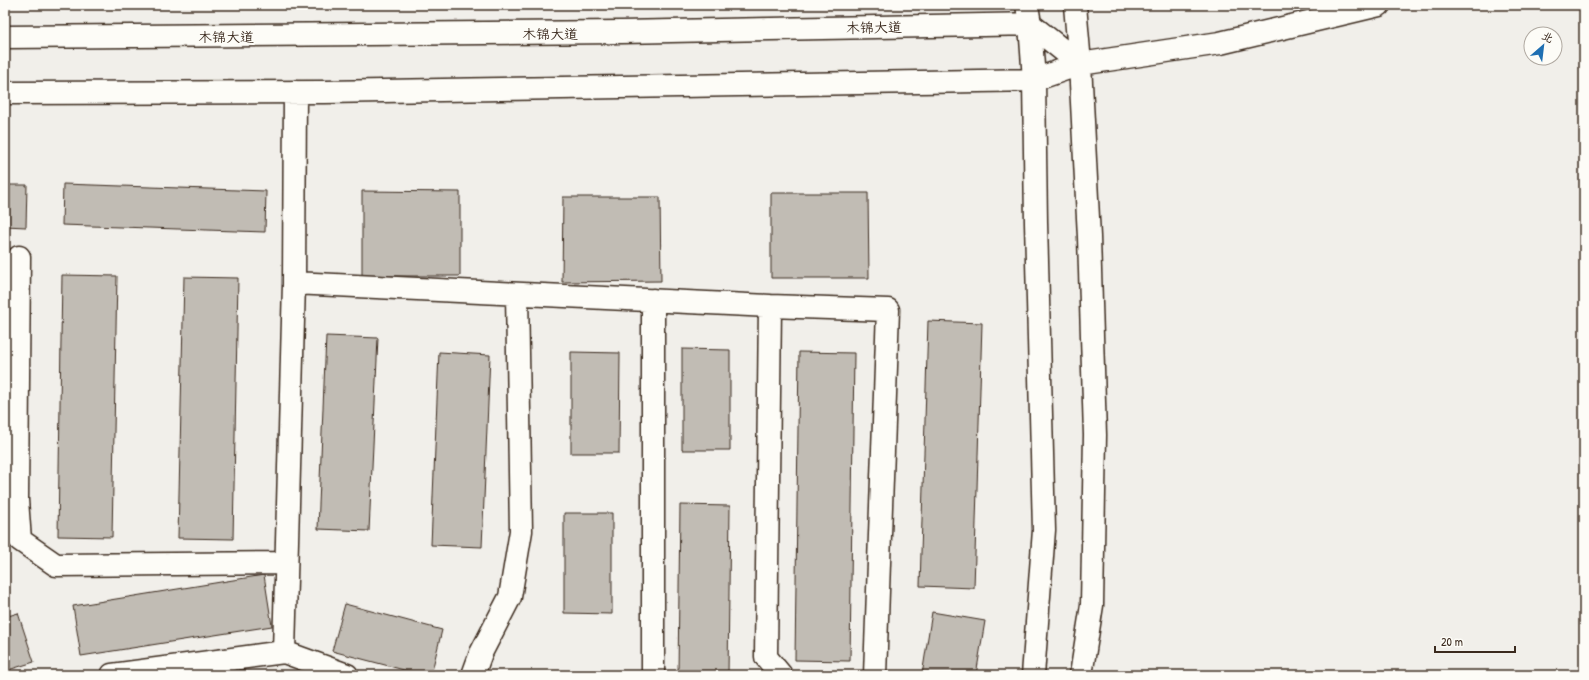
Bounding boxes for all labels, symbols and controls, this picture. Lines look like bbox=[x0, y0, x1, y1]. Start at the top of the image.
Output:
street label: 木锦大道 bbox=[846, 17, 902, 37]
street label: 木锦大道 bbox=[522, 24, 578, 43]
north arrow bbox=[1523, 26, 1563, 66]
street label: 木锦大道 bbox=[198, 27, 254, 46]
text: 北 bbox=[1540, 28, 1556, 46]
scale bar bbox=[1435, 628, 1515, 654]
text: 20 m bbox=[1441, 633, 1463, 650]

